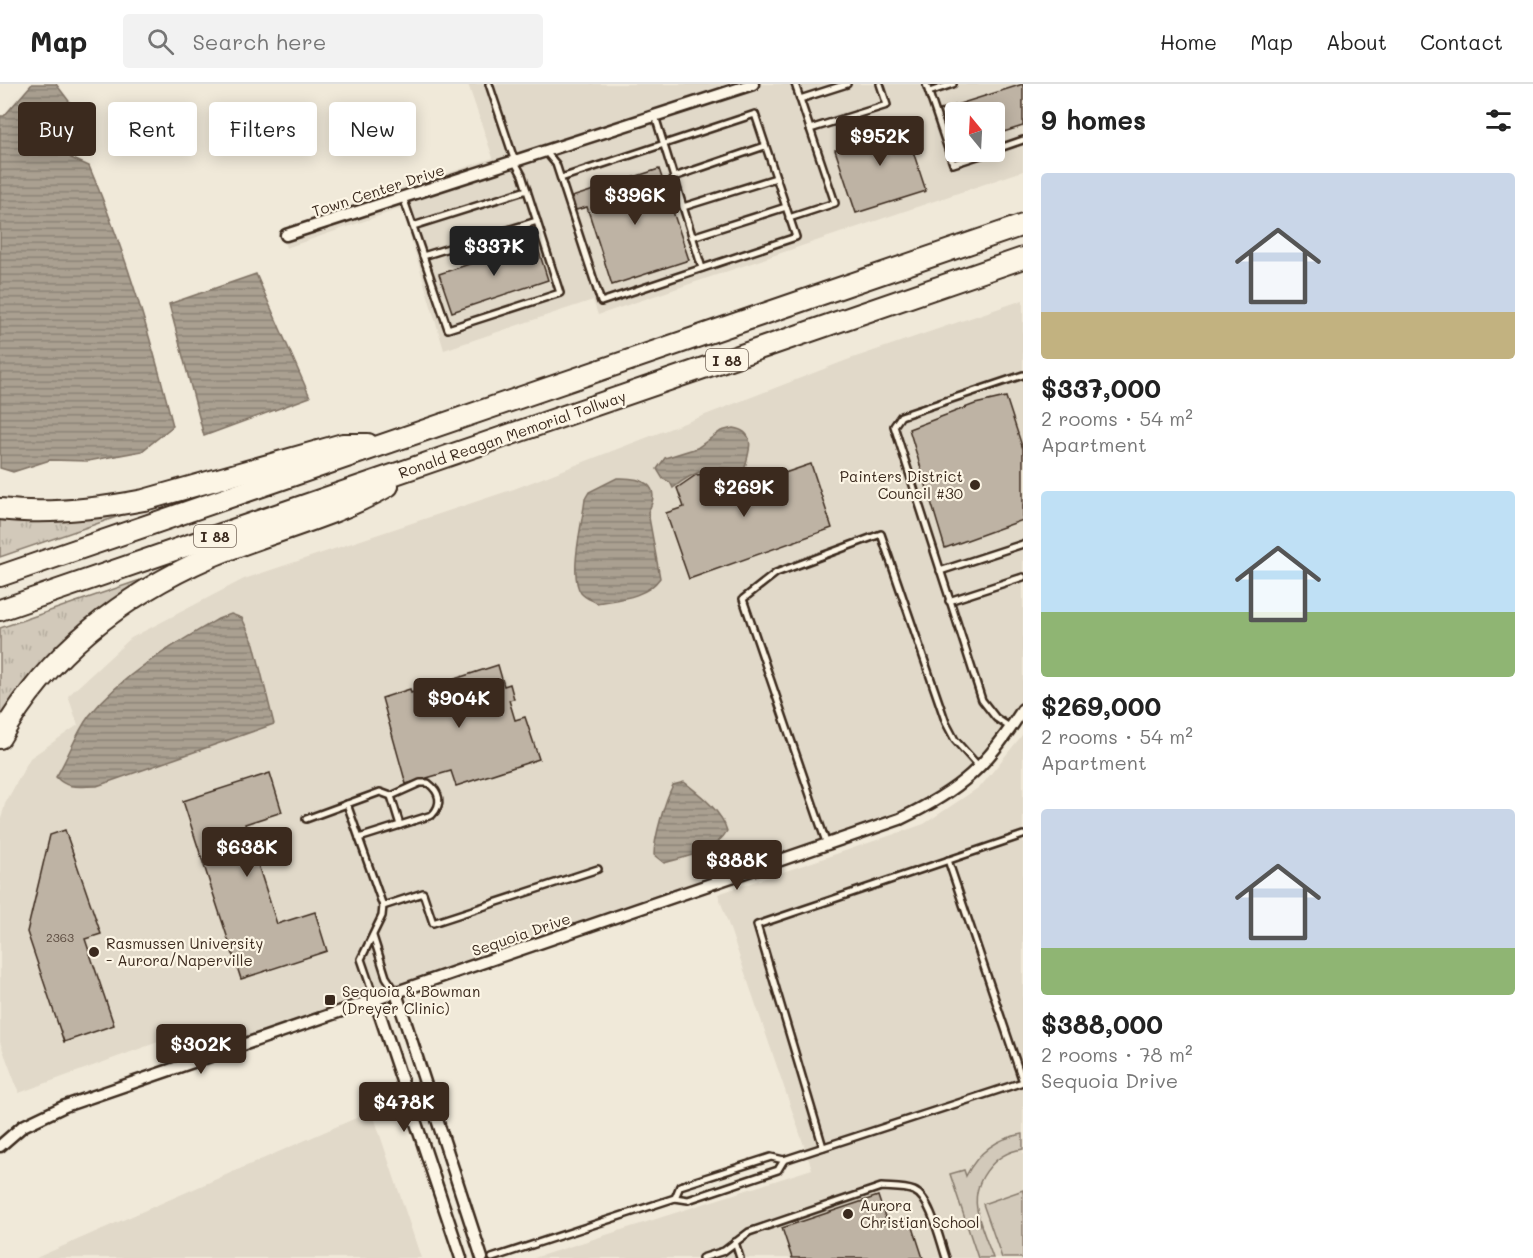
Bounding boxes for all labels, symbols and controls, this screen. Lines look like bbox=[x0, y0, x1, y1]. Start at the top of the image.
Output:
search box bbox=[123, 14, 543, 68]
text: Map bbox=[30, 23, 87, 59]
icon: search bbox=[144, 25, 177, 58]
text: Search here bbox=[192, 27, 326, 56]
text: Home bbox=[1160, 28, 1217, 55]
text: Map bbox=[1250, 28, 1293, 55]
text: About bbox=[1326, 28, 1387, 55]
text: Contact bbox=[1420, 28, 1503, 55]
chip: Buy bbox=[18, 102, 96, 156]
chip: Rent bbox=[108, 102, 197, 156]
chip: Filters bbox=[209, 102, 317, 156]
chip: New bbox=[329, 102, 416, 156]
north arrow bbox=[945, 102, 1005, 162]
map controls bbox=[945, 102, 1005, 162]
text: 9 homes bbox=[1041, 103, 1146, 137]
icon: filters bbox=[1482, 104, 1515, 137]
pin: $952K bbox=[838, 116, 922, 167]
text: $952K bbox=[850, 122, 910, 148]
street label: Town Center Drive bbox=[309, 159, 447, 221]
pin: $396K bbox=[593, 175, 677, 226]
text: $396K bbox=[604, 181, 666, 207]
icon: home bbox=[1224, 212, 1332, 320]
pin: $337K bbox=[452, 226, 536, 277]
text: $337K bbox=[464, 232, 524, 258]
road number: I 88 bbox=[706, 349, 748, 371]
text: $337,000 bbox=[1041, 371, 1161, 405]
street label: Ronald Reagan Memorial Tollway bbox=[396, 386, 629, 482]
text: 2 rooms · 54 m² bbox=[1041, 405, 1193, 431]
text: Apartment bbox=[1041, 431, 1147, 457]
place label: Painters District Council #30 bbox=[840, 466, 963, 503]
pin: $269K bbox=[702, 467, 786, 518]
text: $269K bbox=[714, 473, 774, 499]
marker: Painters District Council #30 bbox=[968, 478, 982, 492]
road number: I 88 bbox=[194, 525, 236, 547]
icon: home bbox=[1224, 530, 1332, 638]
pin: $904K bbox=[417, 678, 501, 729]
text: $904K bbox=[427, 684, 491, 710]
text: $269,000 bbox=[1041, 689, 1161, 723]
text: 2 rooms · 54 m² bbox=[1041, 723, 1193, 749]
text: Apartment bbox=[1041, 749, 1147, 775]
pin: $638K bbox=[205, 827, 289, 878]
text: $638K bbox=[216, 833, 278, 859]
pin: $388K bbox=[695, 840, 779, 891]
text: $388K bbox=[706, 846, 768, 872]
icon: home bbox=[1224, 848, 1332, 956]
street label: Sequoia Drive bbox=[469, 908, 573, 960]
house number: 2363 bbox=[46, 929, 74, 945]
place label: Rasmussen University - Aurora/Naperville bbox=[106, 933, 264, 970]
marker: Rasmussen University - Aurora/Naperville bbox=[87, 945, 101, 959]
place label: Sequoia & Bowman (Dreyer Clinic) bbox=[342, 981, 480, 1018]
marker: Sequoia & Bowman (Dreyer Clinic) bbox=[323, 993, 337, 1007]
text: $388,000 bbox=[1041, 1007, 1163, 1041]
pin: $302K bbox=[159, 1024, 243, 1075]
text: $302K bbox=[170, 1030, 232, 1056]
text: 2 rooms · 78 m² bbox=[1041, 1041, 1193, 1067]
text: Sequoia Drive bbox=[1041, 1067, 1178, 1093]
pin: $478K bbox=[362, 1082, 446, 1133]
text: $478K bbox=[373, 1088, 435, 1114]
place label: Aurora Christian School bbox=[860, 1195, 980, 1232]
marker: Aurora Christian School bbox=[841, 1207, 855, 1221]

